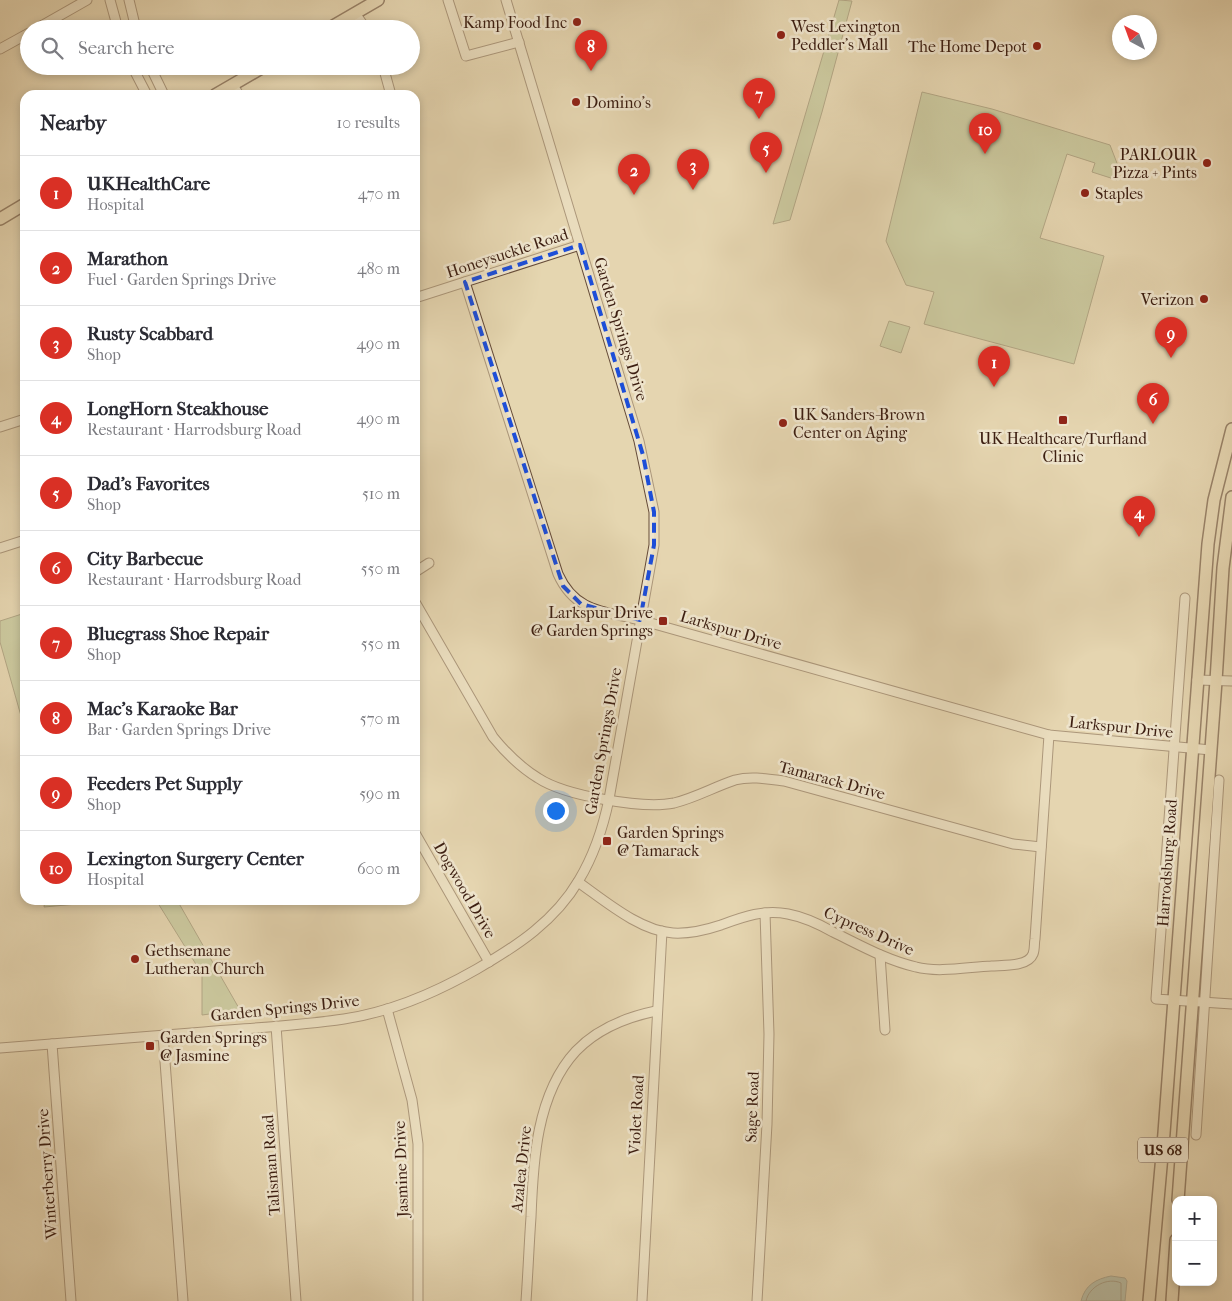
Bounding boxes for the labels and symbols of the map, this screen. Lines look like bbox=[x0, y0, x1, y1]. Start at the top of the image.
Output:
place label: Kamp Food Inc bbox=[463, 13, 567, 32]
north arrow bbox=[1112, 15, 1157, 60]
marker: Kamp Food Inc bbox=[571, 16, 583, 28]
place label: West Lexington Peddler's Mall bbox=[790, 17, 901, 54]
marker: West Lexington Peddler's Mall bbox=[775, 29, 787, 41]
pin: 8 bbox=[575, 30, 607, 71]
place label: The Home Depot bbox=[908, 37, 1027, 56]
marker: The Home Depot bbox=[1031, 40, 1043, 52]
pin: 7 bbox=[743, 78, 775, 119]
place label: Domino's bbox=[586, 93, 651, 112]
marker: Domino's bbox=[570, 96, 582, 108]
pin: 10 bbox=[969, 113, 1001, 154]
pin: 5 bbox=[750, 132, 782, 173]
place label: PARLOUR Pizza + Pints bbox=[1113, 145, 1198, 182]
pin: 3 bbox=[677, 149, 709, 190]
pin: 2 bbox=[618, 154, 650, 195]
marker: PARLOUR Pizza + Pints bbox=[1201, 157, 1213, 169]
place label: Staples bbox=[1095, 184, 1143, 203]
marker: Staples bbox=[1079, 187, 1091, 199]
street label: Honeysuckle Road bbox=[444, 224, 571, 282]
street label: Garden Springs Drive bbox=[590, 255, 652, 403]
place label: Verizon bbox=[1140, 290, 1195, 309]
marker: Verizon bbox=[1198, 293, 1210, 305]
pin: 9 bbox=[1155, 317, 1187, 358]
pin: 1 bbox=[978, 346, 1010, 387]
pin: 6 bbox=[1137, 383, 1169, 424]
place label: UK Sanders-Brown Center on Aging bbox=[793, 405, 926, 442]
marker: UK Healthcare/Turfland Clinic bbox=[1057, 414, 1069, 426]
marker: UK Sanders-Brown Center on Aging bbox=[777, 417, 789, 429]
place label: UK Healthcare/Turfland Clinic bbox=[979, 429, 1147, 466]
pin: 4 bbox=[1123, 496, 1155, 537]
place label: Larkspur Drive @ Garden Springs bbox=[531, 603, 653, 640]
street label: Larkspur Drive bbox=[678, 606, 784, 654]
marker: Larkspur Drive @ Garden Springs bbox=[657, 615, 669, 627]
street label: Garden Springs Drive bbox=[581, 666, 625, 816]
street label: Larkspur Drive bbox=[1068, 712, 1174, 742]
street label: Tamarack Drive bbox=[777, 757, 887, 803]
your location bbox=[543, 798, 569, 824]
street label: Harrodsburg Road bbox=[1153, 798, 1181, 927]
place label: Garden Springs @ Tamarack bbox=[617, 823, 724, 860]
marker: Garden Springs @ Tamarack bbox=[601, 835, 613, 847]
street label: Dogwood Drive bbox=[430, 838, 500, 942]
street label: Cypress Drive bbox=[821, 903, 917, 959]
place label: Gethsemane Lutheran Church bbox=[145, 941, 264, 978]
marker: Gethsemane Lutheran Church bbox=[129, 953, 141, 965]
street label: Garden Springs Drive bbox=[210, 991, 360, 1025]
place label: Garden Springs @ Jasmine bbox=[160, 1028, 267, 1065]
marker: Garden Springs @ Jasmine bbox=[144, 1040, 156, 1052]
street label: Sage Road bbox=[741, 1071, 763, 1143]
street label: Violet Road bbox=[624, 1074, 648, 1156]
street label: Winterberry Drive bbox=[33, 1108, 61, 1241]
street label: Talisman Road bbox=[258, 1114, 284, 1216]
street label: Jasmine Drive bbox=[390, 1120, 412, 1220]
street label: Azalea Drive bbox=[507, 1125, 535, 1214]
road number: US 68 bbox=[1138, 1138, 1188, 1162]

